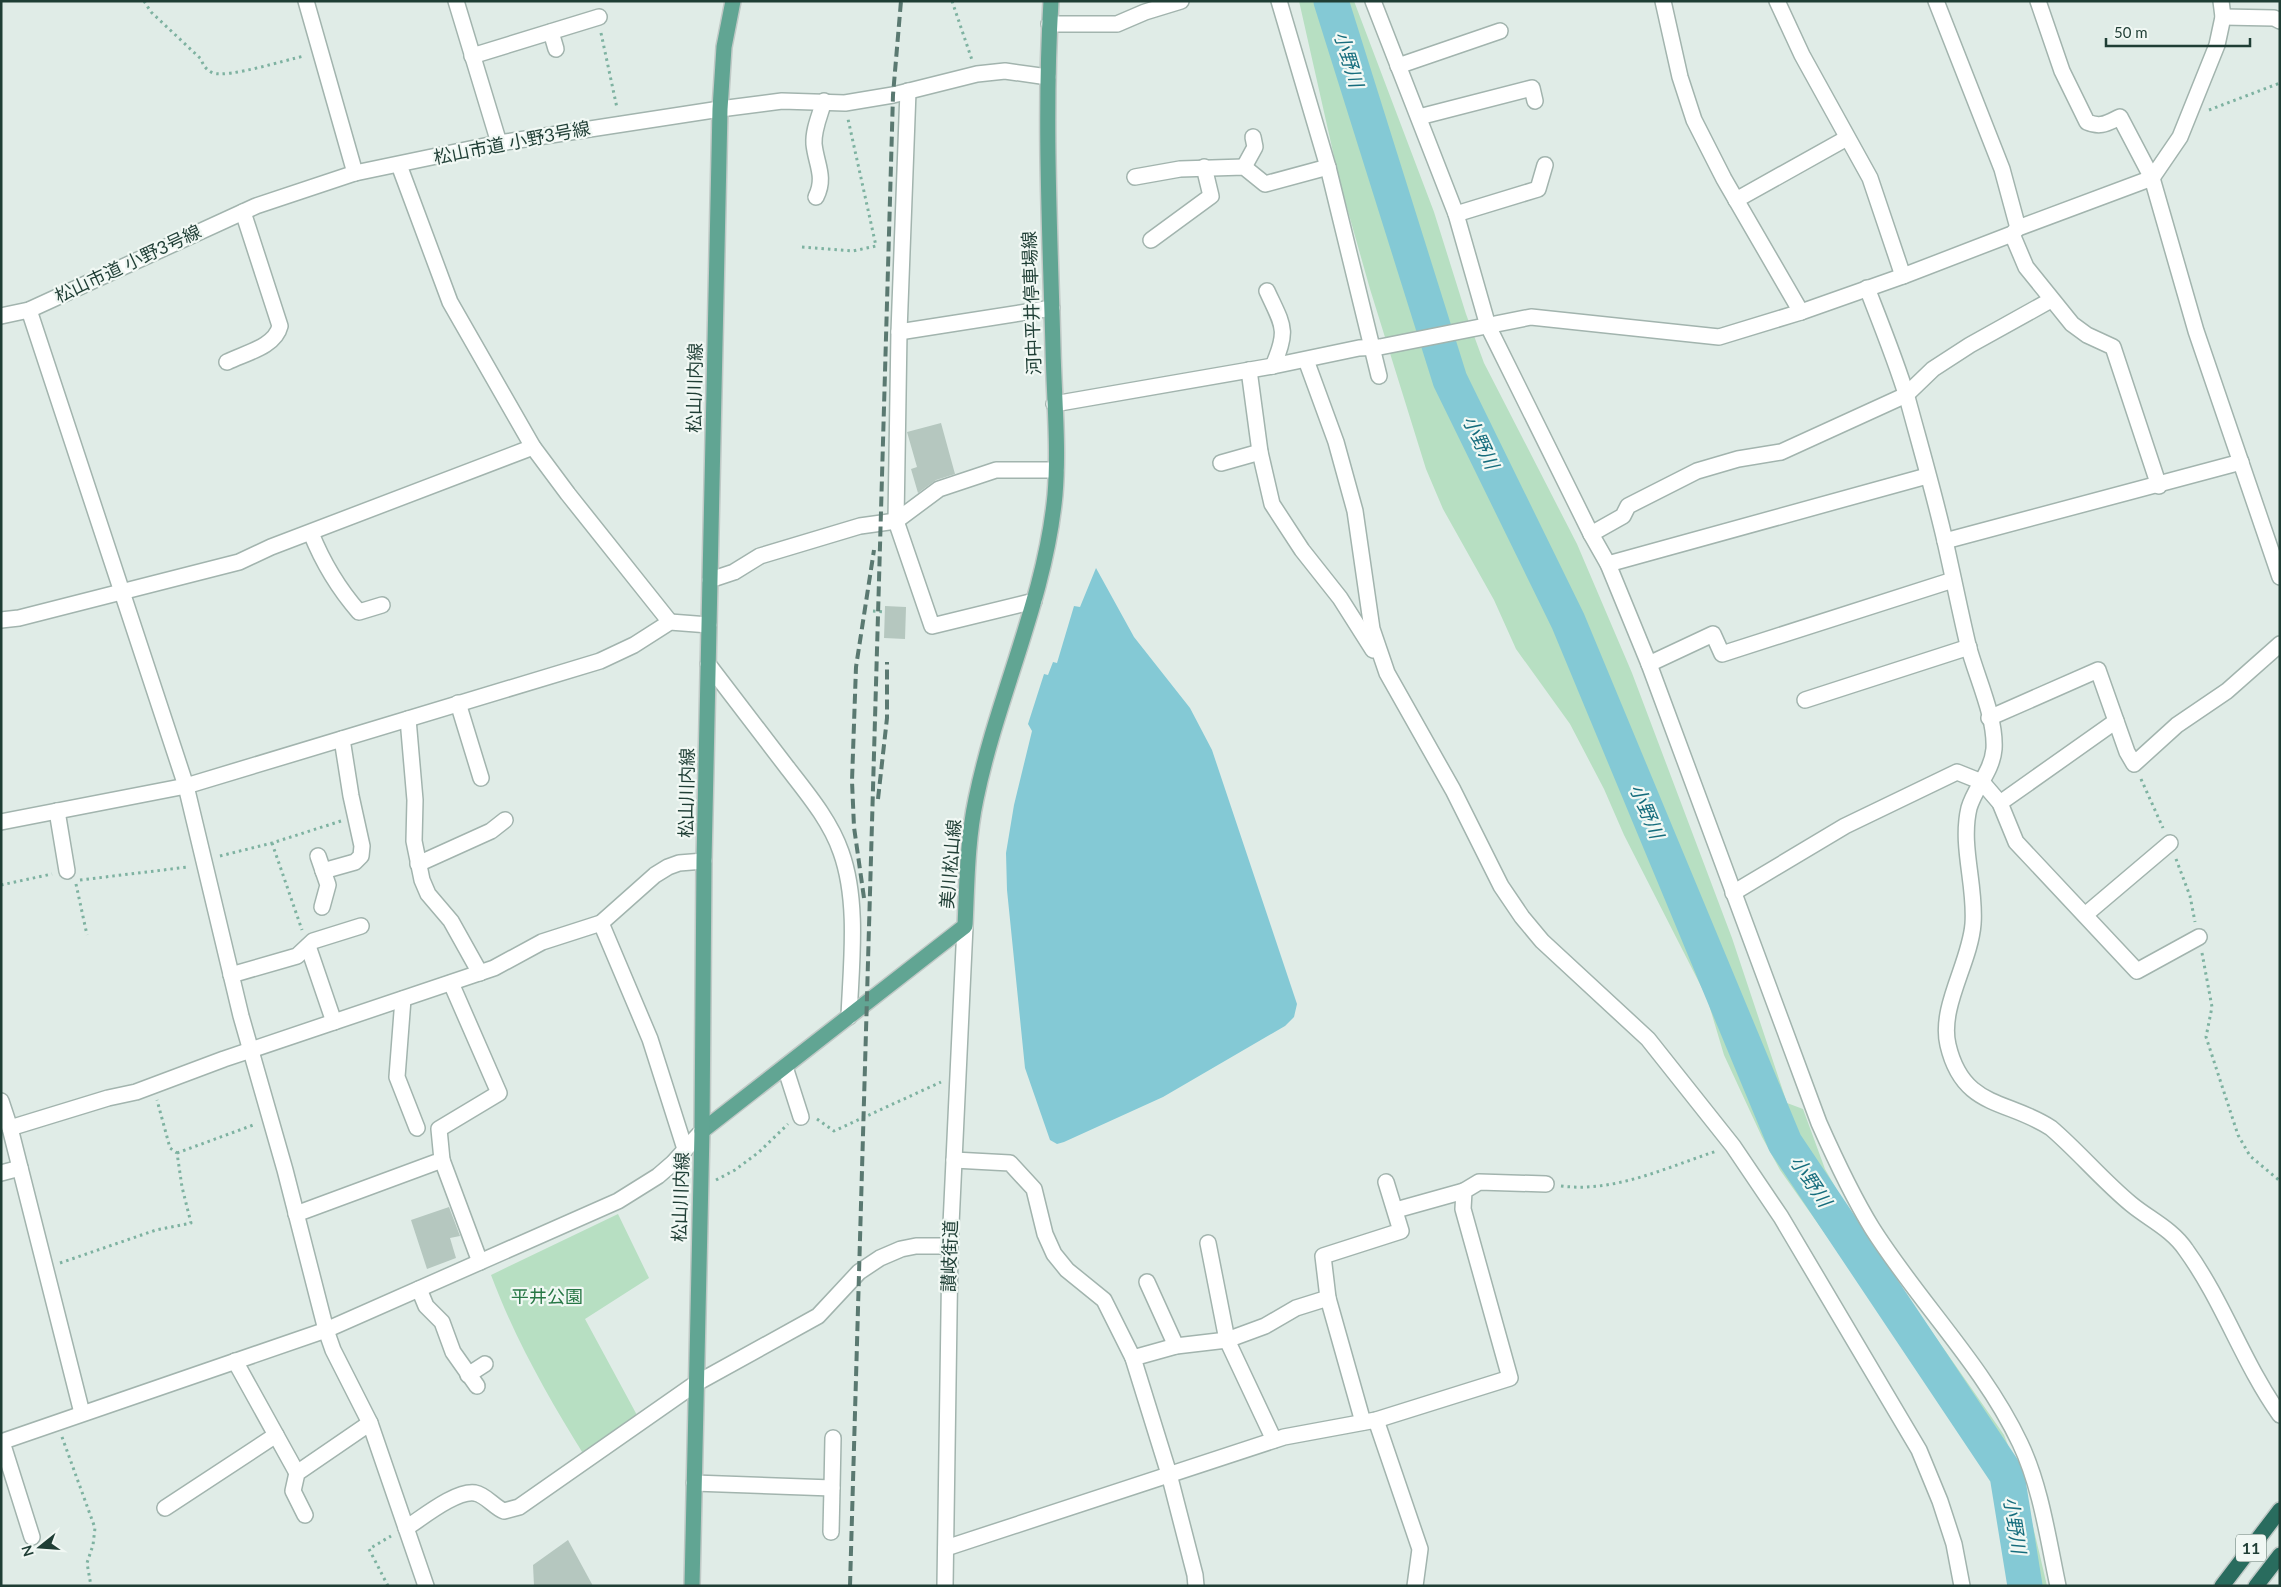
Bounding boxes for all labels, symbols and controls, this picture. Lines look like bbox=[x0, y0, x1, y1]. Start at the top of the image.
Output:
scale bar bbox=[2106, 15, 2250, 47]
text: 50 m bbox=[2114, 23, 2148, 41]
water label: 小野川 bbox=[1330, 28, 1369, 91]
street label: 松山市道 小野3号線 bbox=[432, 116, 592, 168]
street label: 松山市道 小野3号線 bbox=[51, 220, 204, 307]
street label: 河中平井停車場線 bbox=[1017, 231, 1045, 375]
street label: 松山川内線 bbox=[682, 343, 706, 433]
water label: 小野川 bbox=[1459, 411, 1505, 474]
street label: 松山川内線 bbox=[674, 748, 698, 838]
water label: 小野川 bbox=[1626, 780, 1670, 843]
street label: 美川松山線 bbox=[935, 818, 965, 910]
water label: 小野川 bbox=[1786, 1151, 1838, 1212]
street label: 松山川内線 bbox=[667, 1152, 693, 1242]
street label: 讃岐街道 bbox=[937, 1220, 961, 1292]
park label: 平井公園 bbox=[511, 1285, 583, 1307]
water label: 小野川 bbox=[2000, 1495, 2032, 1557]
north arrow bbox=[15, 1522, 65, 1572]
road number: 11 bbox=[2236, 1535, 2266, 1562]
text: N bbox=[17, 1543, 37, 1559]

